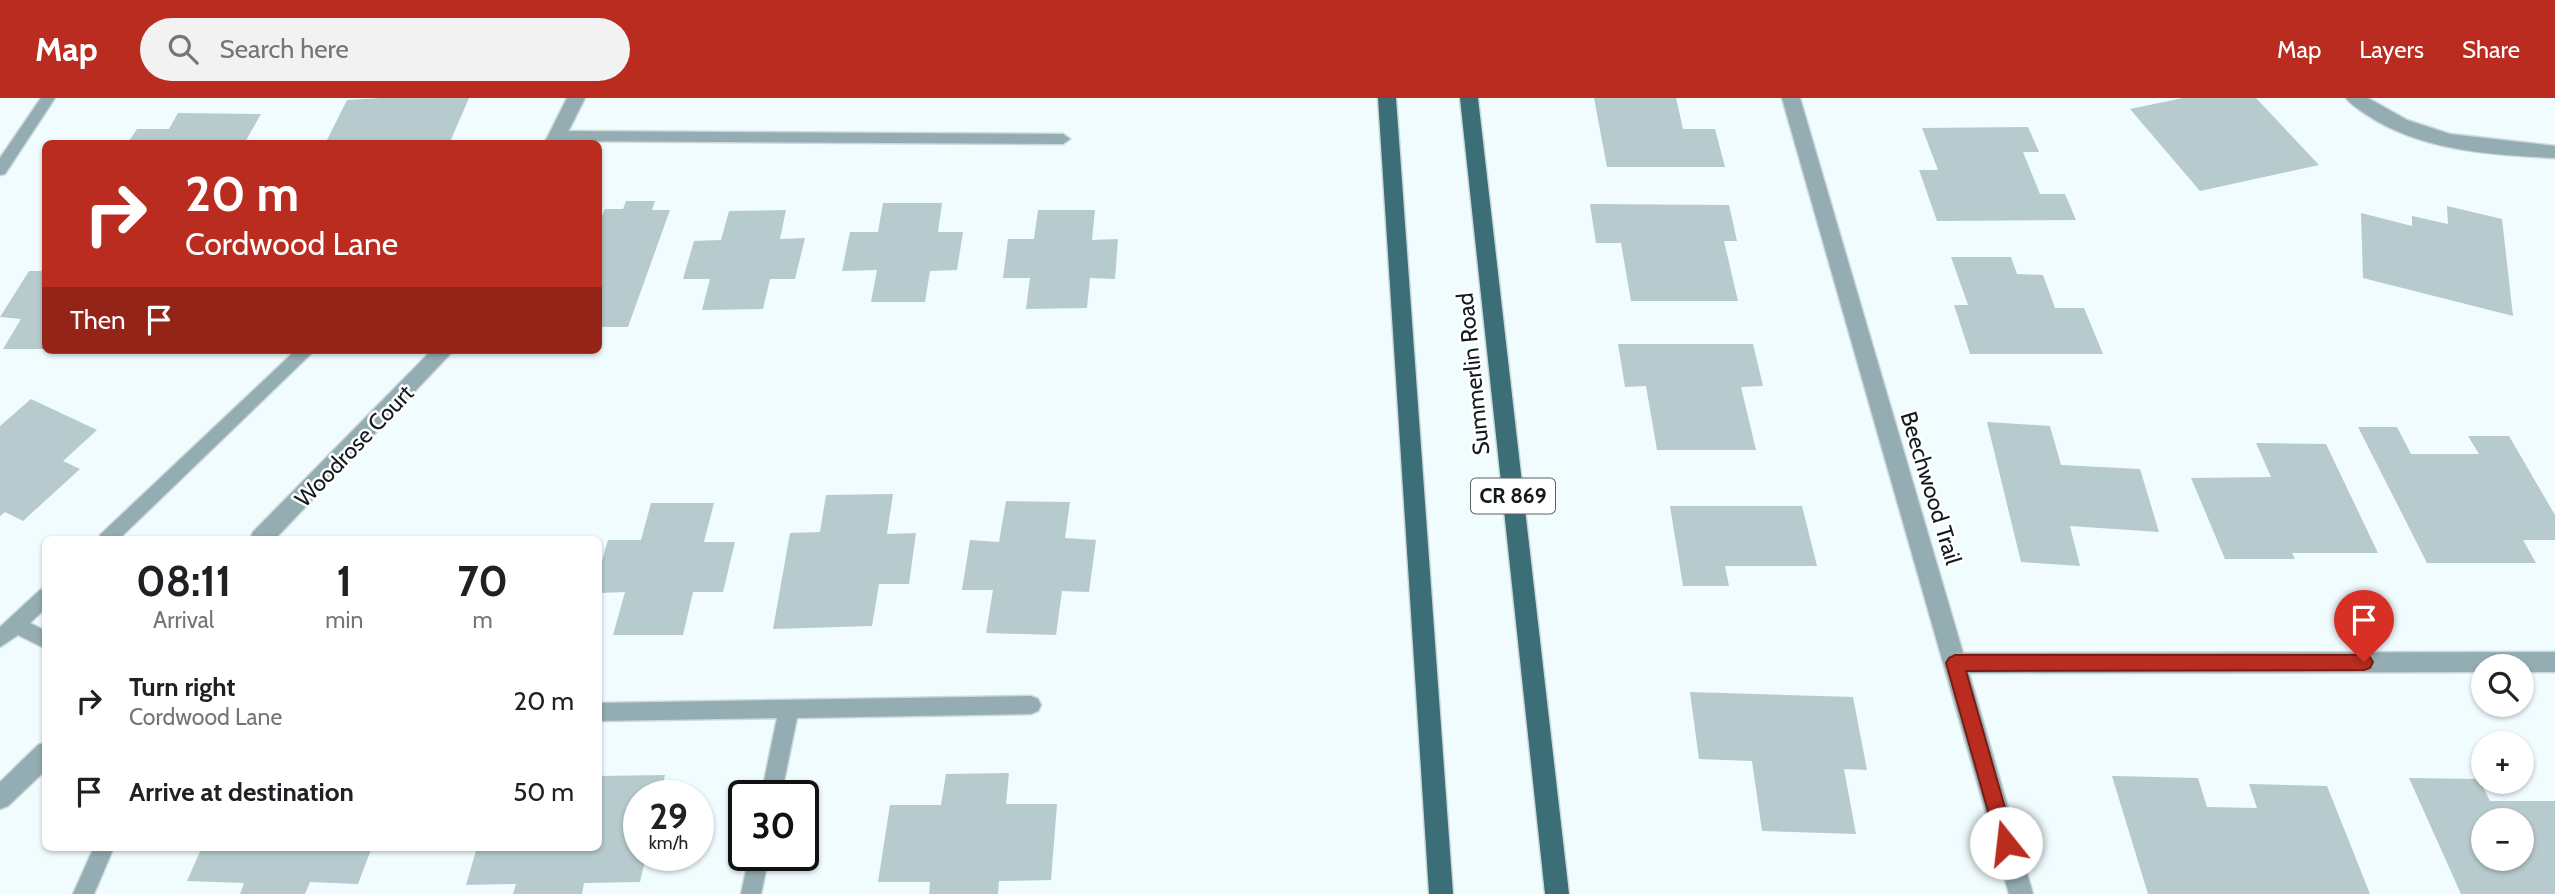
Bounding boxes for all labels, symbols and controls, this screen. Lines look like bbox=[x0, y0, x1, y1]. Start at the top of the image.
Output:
search box bbox=[140, 18, 630, 81]
text: Map bbox=[35, 29, 98, 69]
icon: search bbox=[164, 30, 202, 68]
text: Search here bbox=[220, 33, 349, 65]
text: Map bbox=[2277, 35, 2321, 64]
text: Layers bbox=[2359, 35, 2424, 64]
text: Share bbox=[2462, 35, 2520, 64]
text: 20 m bbox=[185, 164, 299, 223]
icon: right bbox=[70, 168, 161, 259]
text: Cordwood Lane bbox=[185, 224, 398, 263]
street label: Summerlin Road bbox=[1451, 291, 1495, 457]
icon: arrive bbox=[140, 301, 178, 339]
text: Then bbox=[70, 304, 126, 336]
street label: Woodrose Court bbox=[289, 379, 419, 513]
street label: Beechwood Trail bbox=[1894, 408, 1968, 568]
road number: CR 869 bbox=[1471, 478, 1555, 514]
text: 08:11 bbox=[136, 555, 231, 607]
text: 1 bbox=[337, 555, 352, 607]
text: 70 bbox=[457, 555, 508, 607]
pin bbox=[2334, 590, 2394, 662]
icon: arrive bbox=[2345, 601, 2383, 639]
text: Arrival bbox=[153, 606, 214, 634]
text: min bbox=[325, 606, 363, 634]
text: m bbox=[473, 606, 493, 634]
map controls bbox=[2471, 654, 2534, 871]
button: search bbox=[2471, 654, 2534, 717]
text: Turn right bbox=[129, 671, 235, 703]
icon: right bbox=[70, 682, 108, 720]
text: 20 m bbox=[514, 685, 574, 717]
text: Cordwood Lane bbox=[129, 703, 282, 731]
button: + bbox=[2471, 731, 2534, 794]
icon: arrive bbox=[70, 773, 108, 811]
text: Arrive at destination bbox=[129, 776, 354, 808]
text: 50 m bbox=[513, 776, 574, 808]
speed limit sign: 30 bbox=[728, 780, 819, 871]
text: 29 bbox=[649, 795, 688, 838]
position arrow bbox=[1969, 806, 2043, 880]
button: − bbox=[2471, 808, 2534, 871]
text: km/h bbox=[649, 832, 688, 854]

